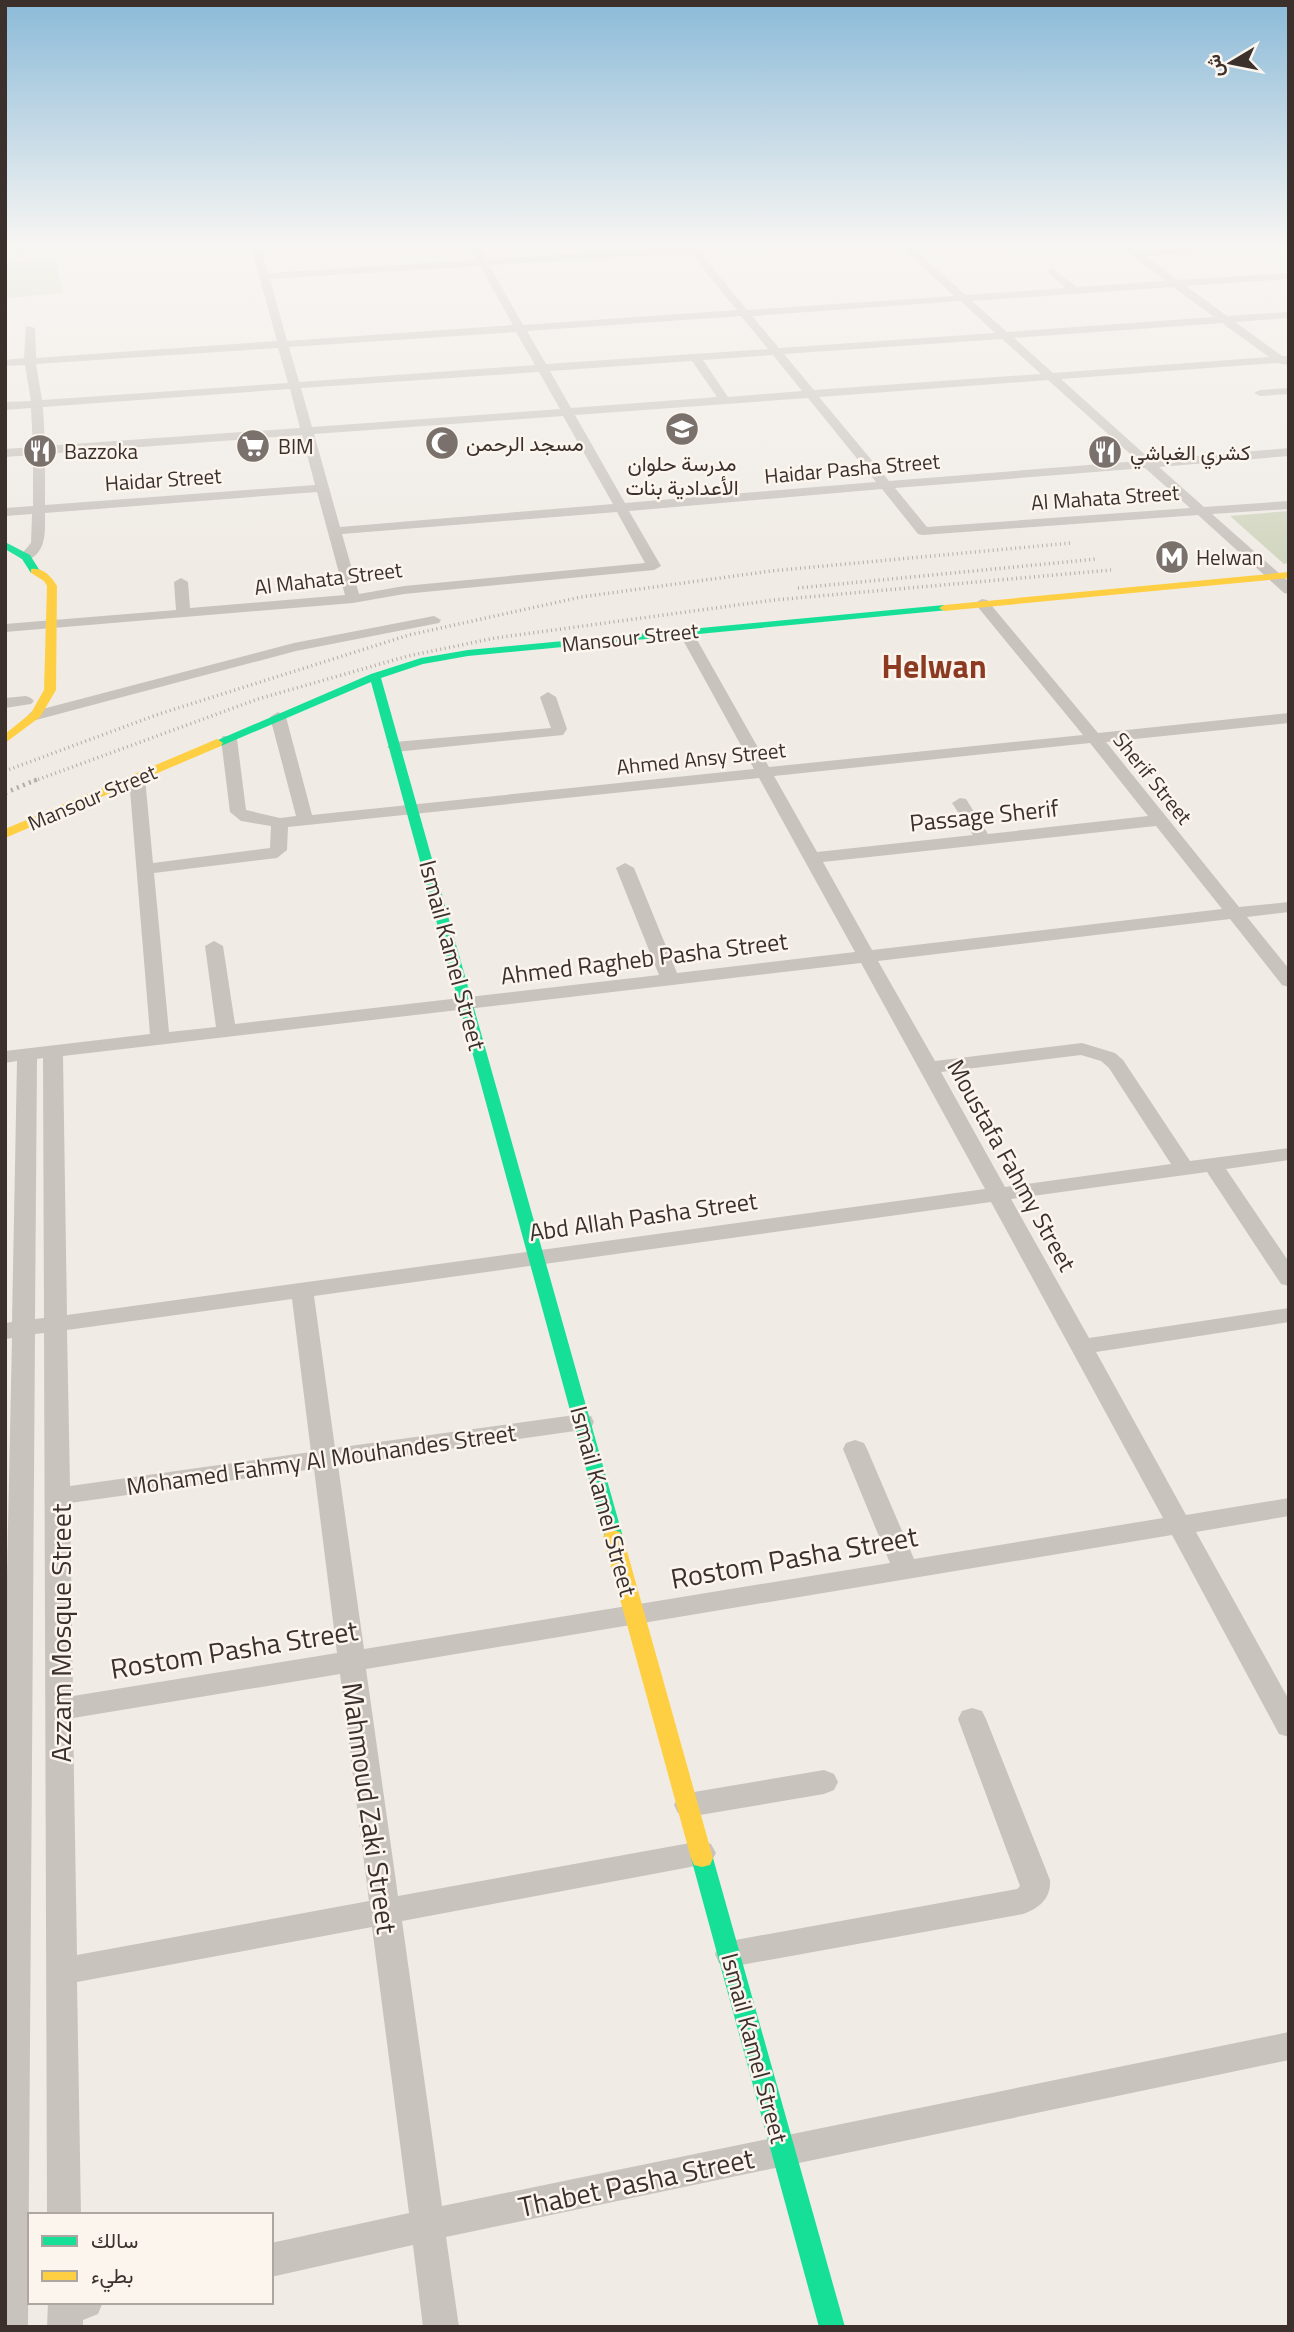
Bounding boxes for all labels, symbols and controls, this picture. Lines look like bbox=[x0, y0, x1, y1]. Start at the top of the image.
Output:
north arrow bbox=[1196, 28, 1266, 98]
text: ش bbox=[1197, 52, 1230, 80]
school or university icon: مدرسة حلوان الأعدادية بنات bbox=[663, 410, 701, 448]
mosque icon: مسجد الرحمن bbox=[423, 424, 461, 462]
supermarket icon: BIM bbox=[234, 427, 272, 465]
place label: مسجد الرحمن bbox=[466, 427, 584, 459]
place label: BIM bbox=[278, 430, 314, 462]
restaurant icon: Bazzoka bbox=[21, 432, 59, 470]
restaurant icon: كشري الغباشي bbox=[1086, 433, 1124, 471]
place label: Bazzoka bbox=[64, 435, 139, 467]
place label: كشري الغباشي bbox=[1130, 436, 1251, 470]
street label: Haidar Pasha Street bbox=[763, 444, 942, 492]
place label: مدرسة حلوان الأعدادية بنات bbox=[625, 447, 739, 503]
street label: Haidar Street bbox=[104, 459, 223, 499]
street label: Al Mahata Street bbox=[1030, 476, 1181, 518]
metro station icon: Helwan bbox=[1153, 538, 1191, 576]
place label: Helwan bbox=[1196, 541, 1263, 573]
street label: Al Mahata Street bbox=[252, 553, 404, 603]
street label: Mansour Street bbox=[560, 614, 701, 660]
district label: Helwan bbox=[881, 642, 987, 690]
street label: Sherif Street bbox=[1106, 725, 1201, 832]
street label: Ahmed Ansy Street bbox=[615, 733, 788, 783]
street label: Mansour Street bbox=[22, 755, 162, 839]
street label: Passage Sherif bbox=[908, 789, 1060, 841]
street label: Ismail Kamel Street bbox=[410, 856, 496, 1055]
street label: Ahmed Ragheb Pasha Street bbox=[498, 922, 790, 993]
street label: Moustafa Fahmy Street bbox=[939, 1052, 1086, 1278]
street label: Abd Allah Pasha Street bbox=[527, 1182, 760, 1250]
street label: Ismail Kamel Street bbox=[561, 1402, 647, 1601]
street label: Mohamed Fahmy Al Mouhandes Street bbox=[124, 1414, 519, 1504]
street label: Azzam Mosque Street bbox=[39, 1503, 82, 1763]
street label: Rostom Pasha Street bbox=[667, 1514, 921, 1600]
street label: Rostom Pasha Street bbox=[107, 1608, 361, 1690]
street label: Mahmoud Zaki Street bbox=[331, 1679, 409, 1937]
street label: Ismail Kamel Street bbox=[712, 1949, 798, 2148]
street label: Thabet Pasha Street bbox=[514, 2136, 758, 2228]
legend bbox=[28, 2213, 273, 2304]
text: سالك bbox=[91, 2224, 138, 2256]
text: بطيء bbox=[91, 2259, 134, 2293]

